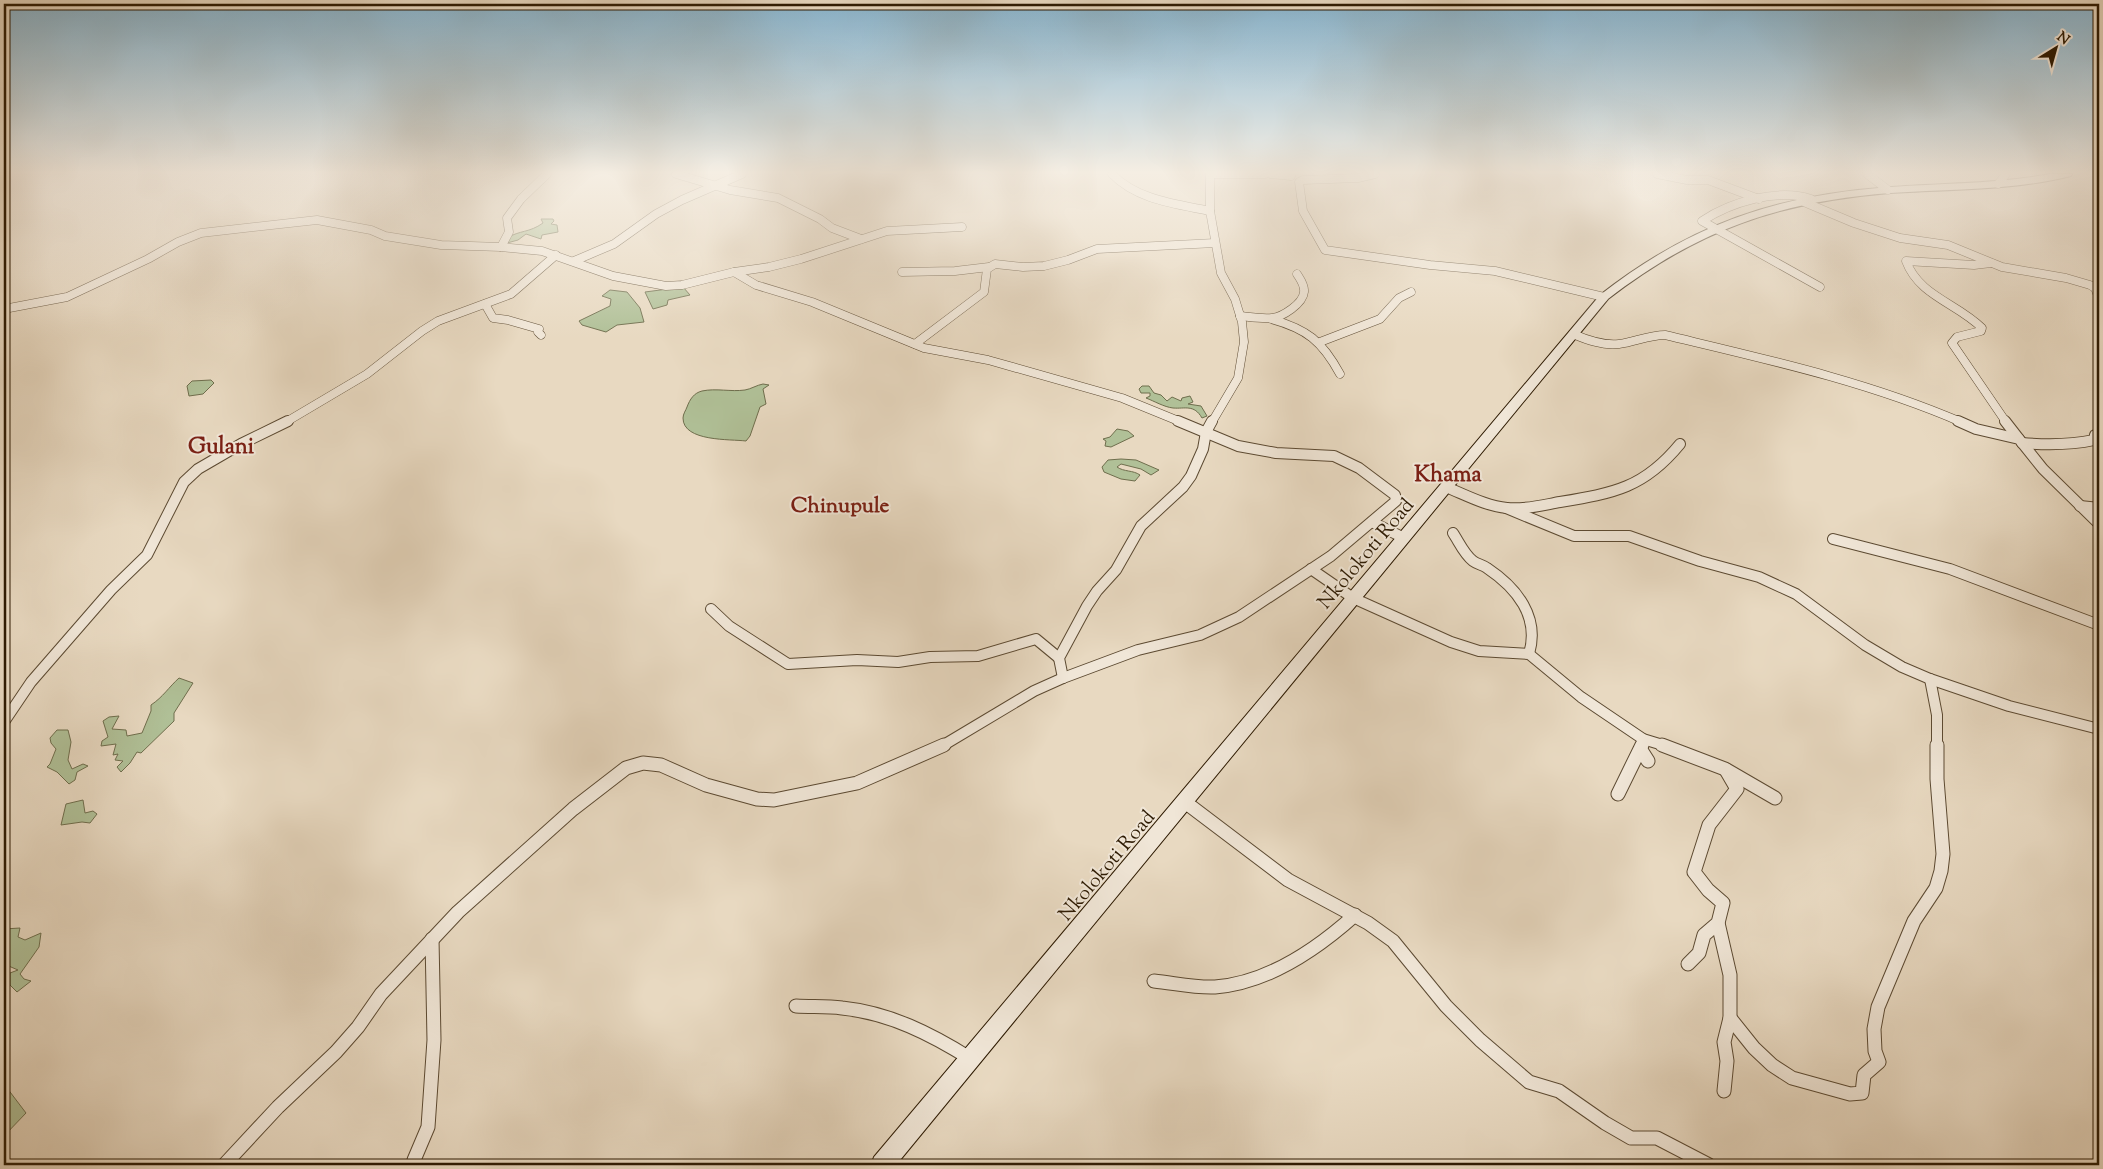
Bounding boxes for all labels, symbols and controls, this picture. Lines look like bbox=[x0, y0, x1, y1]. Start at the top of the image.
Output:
north arrow bbox=[2030, 22, 2080, 72]
text: N bbox=[2052, 28, 2073, 51]
district label: Gulani bbox=[188, 432, 255, 464]
district label: Khama bbox=[1414, 460, 1483, 492]
district label: Chinupule bbox=[791, 492, 890, 522]
street label: Nkolokoti Road bbox=[1312, 493, 1422, 616]
street label: Nkolokoti Road bbox=[1053, 805, 1163, 928]

